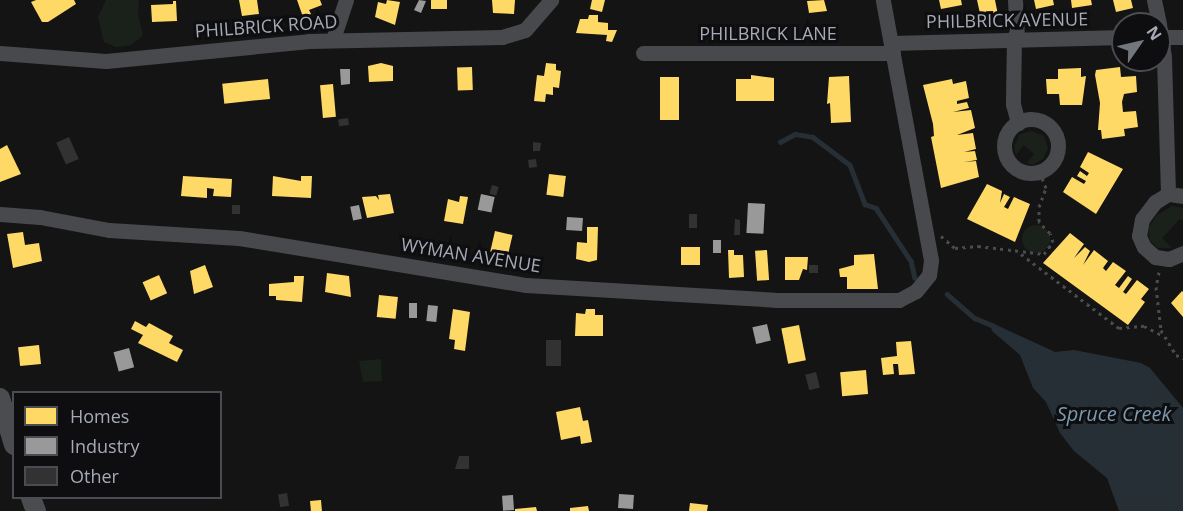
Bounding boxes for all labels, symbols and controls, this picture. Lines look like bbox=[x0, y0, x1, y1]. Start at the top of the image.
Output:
street label: PHILBRICK AVENUE bbox=[926, 8, 1088, 32]
street label: PHILBRICK ROAD bbox=[194, 10, 338, 42]
north arrow bbox=[1111, 12, 1171, 72]
street label: PHILBRICK LANE bbox=[699, 22, 837, 44]
text: N bbox=[1142, 22, 1167, 45]
street label: WYMAN AVENUE bbox=[400, 233, 542, 277]
legend bbox=[12, 391, 222, 499]
water label: Spruce Creek bbox=[1057, 401, 1171, 425]
text: Homes bbox=[70, 404, 129, 428]
text: Industry bbox=[70, 434, 140, 458]
text: Other bbox=[70, 464, 119, 488]

